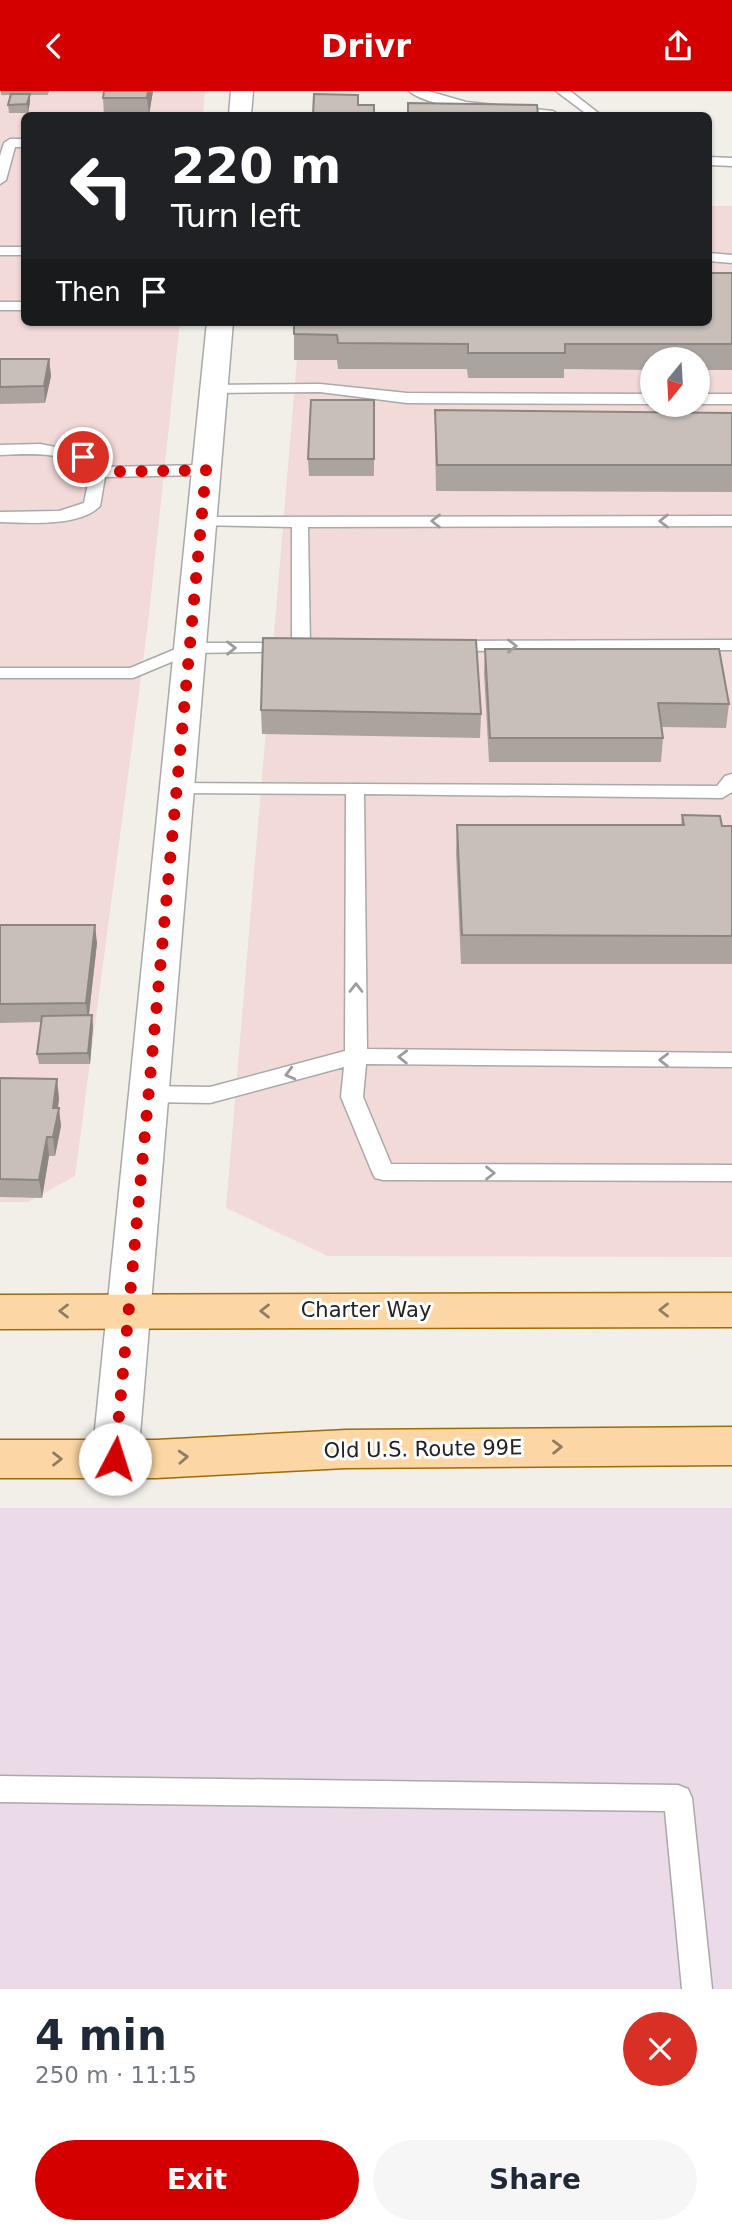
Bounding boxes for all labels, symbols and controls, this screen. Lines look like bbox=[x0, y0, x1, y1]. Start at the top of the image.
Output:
icon: back bbox=[35, 27, 73, 65]
text: Drivr bbox=[321, 27, 411, 65]
icon: share bbox=[659, 27, 697, 65]
text: 220 m bbox=[171, 138, 341, 195]
icon: left bbox=[56, 140, 147, 231]
text: Turn left bbox=[171, 197, 301, 235]
icon: arrive bbox=[135, 273, 173, 311]
text: Then bbox=[56, 277, 121, 307]
north arrow bbox=[640, 347, 710, 417]
map controls bbox=[640, 347, 710, 417]
pin bbox=[53, 427, 113, 487]
icon: arrive bbox=[64, 438, 102, 476]
one-way arrow bbox=[431, 513, 441, 529]
one-way arrow bbox=[658, 513, 669, 529]
one-way arrow bbox=[507, 638, 518, 654]
one-way arrow bbox=[226, 640, 237, 655]
one-way arrow bbox=[348, 982, 364, 993]
one-way arrow bbox=[397, 1049, 408, 1065]
one-way arrow bbox=[658, 1052, 669, 1068]
one-way arrow bbox=[284, 1066, 296, 1080]
one-way arrow bbox=[485, 1165, 496, 1181]
street label: Charter Way bbox=[301, 1298, 431, 1322]
one-way arrow bbox=[658, 1302, 669, 1318]
one-way arrow bbox=[58, 1303, 68, 1319]
one-way arrow bbox=[259, 1303, 270, 1319]
position arrow bbox=[78, 1422, 152, 1496]
street label: Old U.S. Route 99E bbox=[323, 1435, 523, 1463]
one-way arrow bbox=[553, 1439, 563, 1455]
one-way arrow bbox=[178, 1450, 189, 1465]
one-way arrow bbox=[53, 1451, 63, 1467]
text: 4 min bbox=[35, 2011, 167, 2060]
button: close bbox=[623, 2012, 697, 2086]
text: 250 m · 11:15 bbox=[35, 2062, 197, 2088]
button: Exit bbox=[35, 2140, 359, 2220]
button: Share bbox=[373, 2140, 697, 2220]

